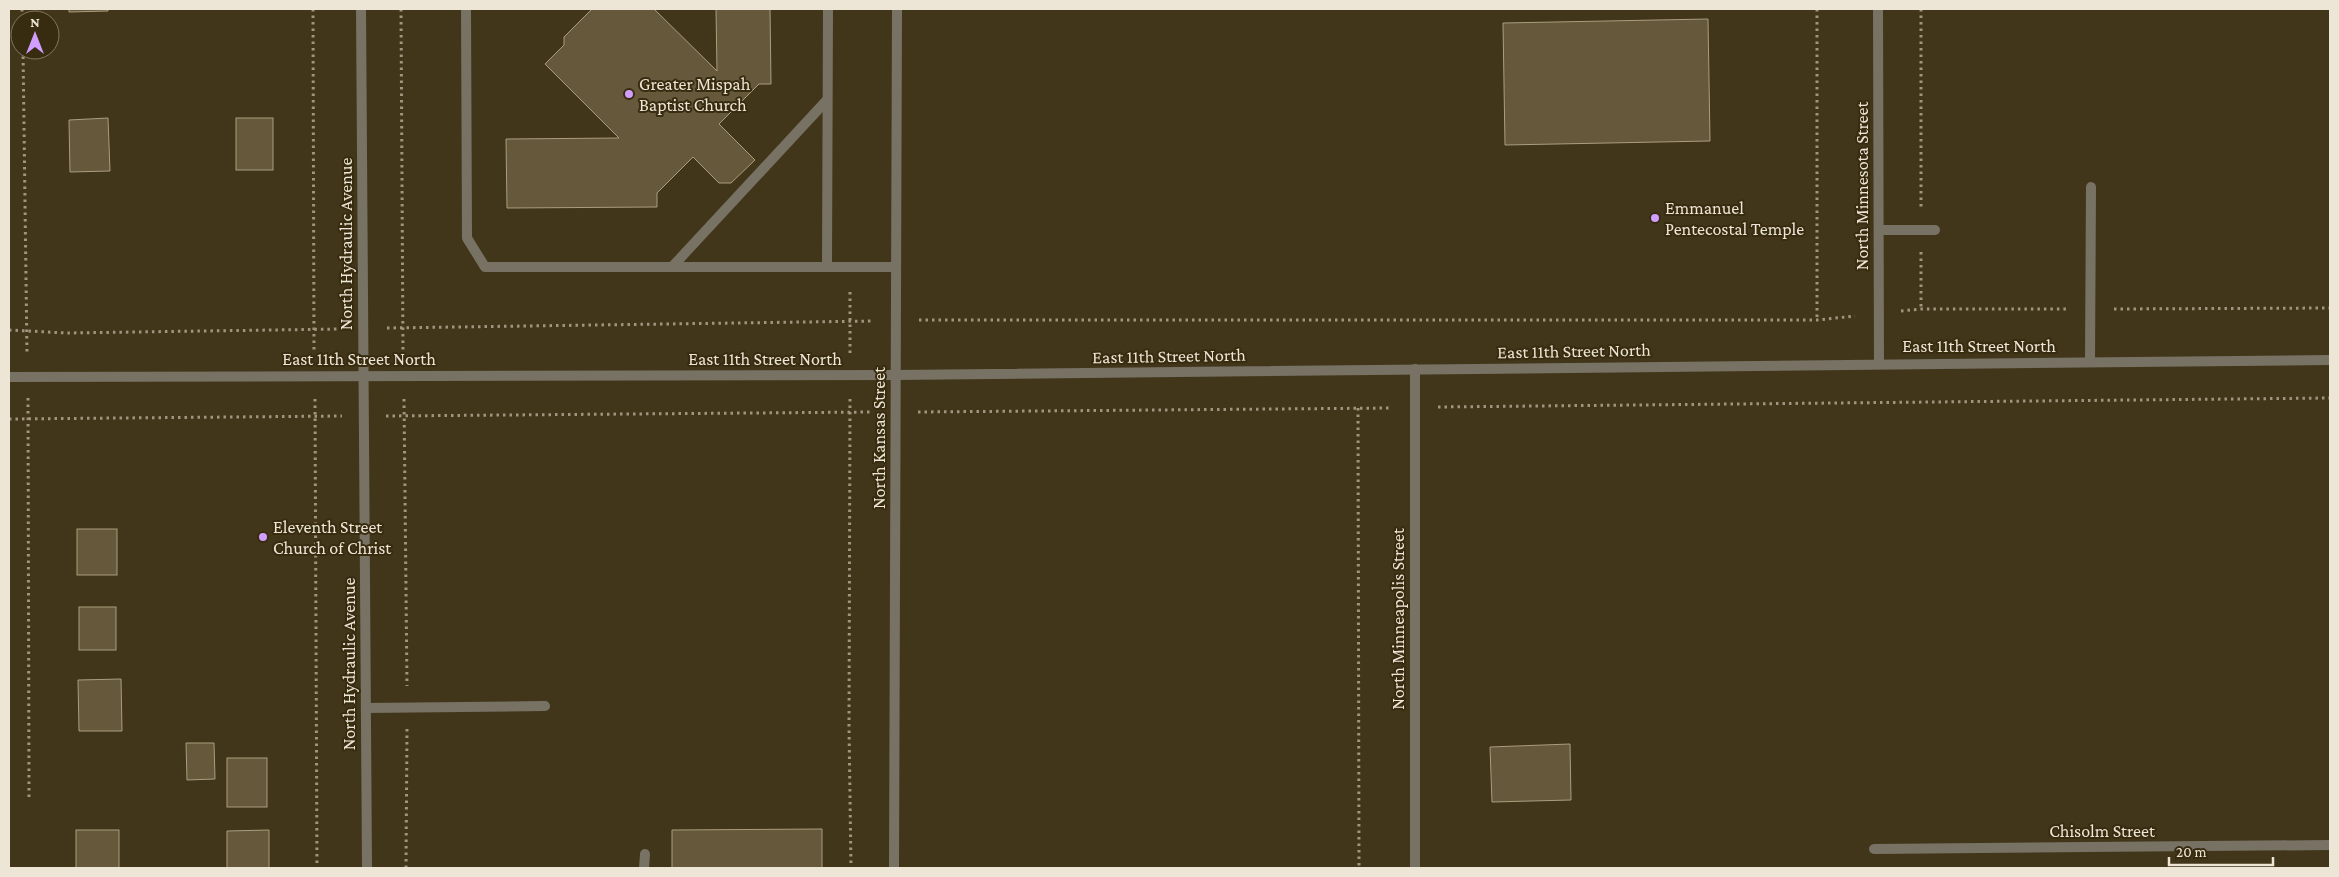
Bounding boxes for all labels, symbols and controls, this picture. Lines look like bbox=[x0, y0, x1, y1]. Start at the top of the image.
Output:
north arrow bbox=[10, 10, 60, 60]
text: N bbox=[30, 14, 40, 30]
place label: Greater Mispah Baptist Church bbox=[639, 74, 751, 115]
marker: Greater Mispah Baptist Church bbox=[623, 88, 635, 100]
street label: North Minnesota Street bbox=[1852, 101, 1872, 270]
street label: North Hydraulic Avenue bbox=[336, 158, 356, 330]
place label: Emmanuel Pentecostal Temple bbox=[1665, 198, 1804, 239]
marker: Emmanuel Pentecostal Temple bbox=[1649, 212, 1661, 224]
street label: East 11th Street North bbox=[1902, 336, 2056, 356]
street label: East 11th Street North bbox=[1497, 340, 1651, 362]
street label: East 11th Street North bbox=[1092, 345, 1246, 367]
street label: East 11th Street North bbox=[282, 349, 436, 369]
street label: East 11th Street North bbox=[688, 349, 842, 369]
street label: North Kansas Street bbox=[869, 366, 889, 509]
place label: Eleventh Street Church of Christ bbox=[273, 517, 392, 558]
street label: North Minneapolis Street bbox=[1388, 527, 1408, 710]
marker: Eleventh Street Church of Christ bbox=[257, 531, 269, 543]
street label: North Hydraulic Avenue bbox=[339, 578, 359, 750]
street label: Chisolm Street bbox=[2049, 821, 2156, 841]
scale bar bbox=[2169, 834, 2273, 866]
text: 20 m bbox=[2176, 844, 2207, 860]

